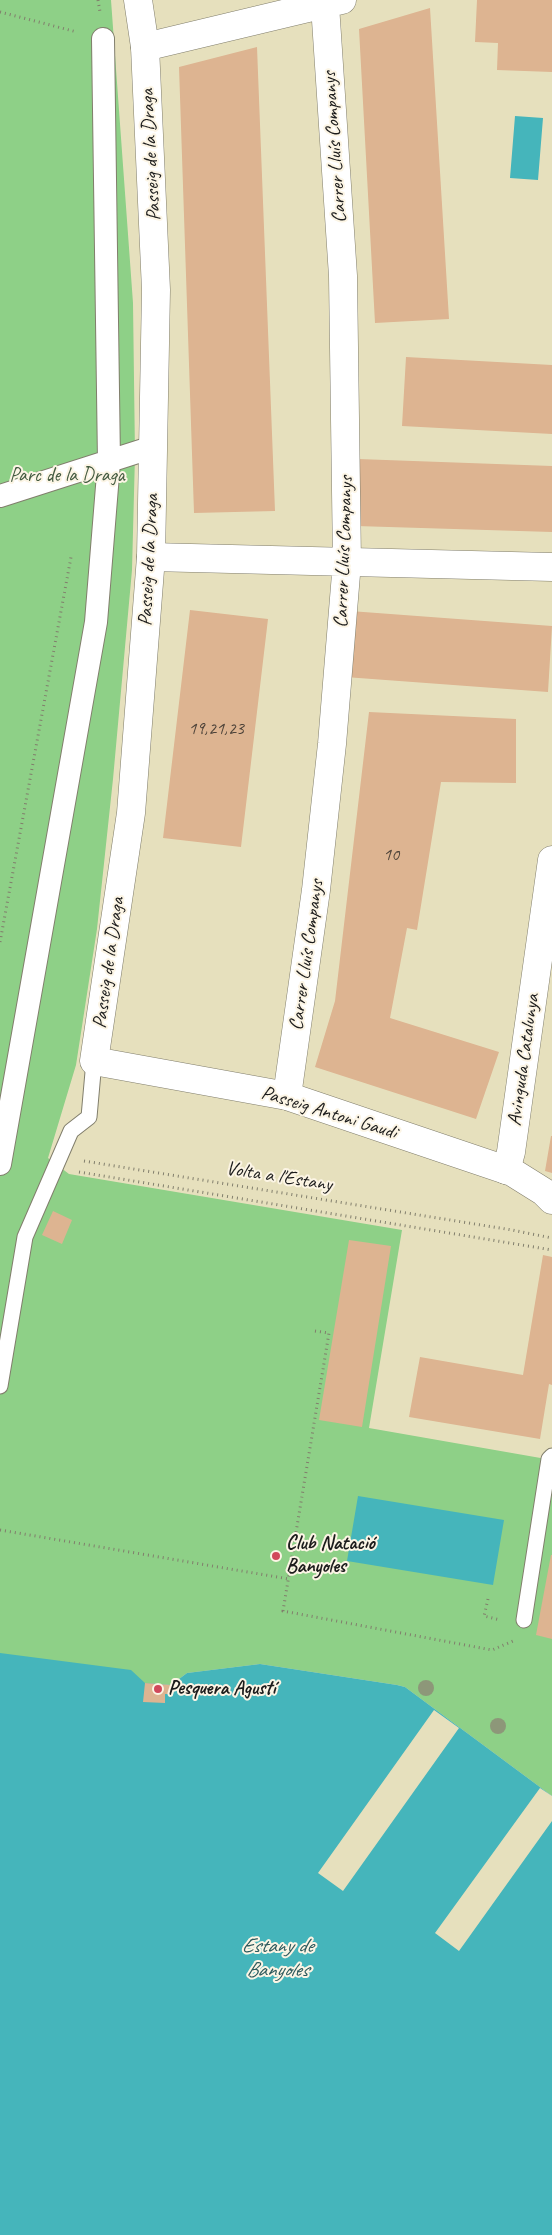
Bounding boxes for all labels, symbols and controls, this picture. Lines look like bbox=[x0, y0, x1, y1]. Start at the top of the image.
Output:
street label: Carrer Lluís Companys bbox=[318, 70, 352, 224]
street label: Passeig de la Draga bbox=[136, 89, 166, 221]
park label: Parc de la Draga bbox=[9, 464, 125, 488]
street label: Carrer Lluís Companys bbox=[329, 476, 359, 628]
street label: Passeig de la Draga bbox=[134, 494, 164, 626]
house number: 19,21,23 bbox=[188, 718, 244, 740]
house number: 10 bbox=[383, 844, 399, 866]
street label: Carrer Lluís Companys bbox=[285, 878, 329, 1032]
street label: Passeig de la Draga bbox=[88, 896, 130, 1030]
street label: Avinguda Catalunya bbox=[503, 993, 545, 1127]
street label: Passeig Antoni Gaudi bbox=[258, 1081, 400, 1145]
street label: Volta a l'Estany bbox=[224, 1157, 334, 1197]
place label: Club Natació Banyoles bbox=[286, 1532, 375, 1579]
marker: Club Natació Banyoles bbox=[270, 1550, 282, 1562]
place label: Pesquera Agustí bbox=[168, 1677, 275, 1701]
marker: Pesquera Agustí bbox=[152, 1683, 164, 1695]
water label: Estany de Banyoles bbox=[241, 1933, 313, 1983]

